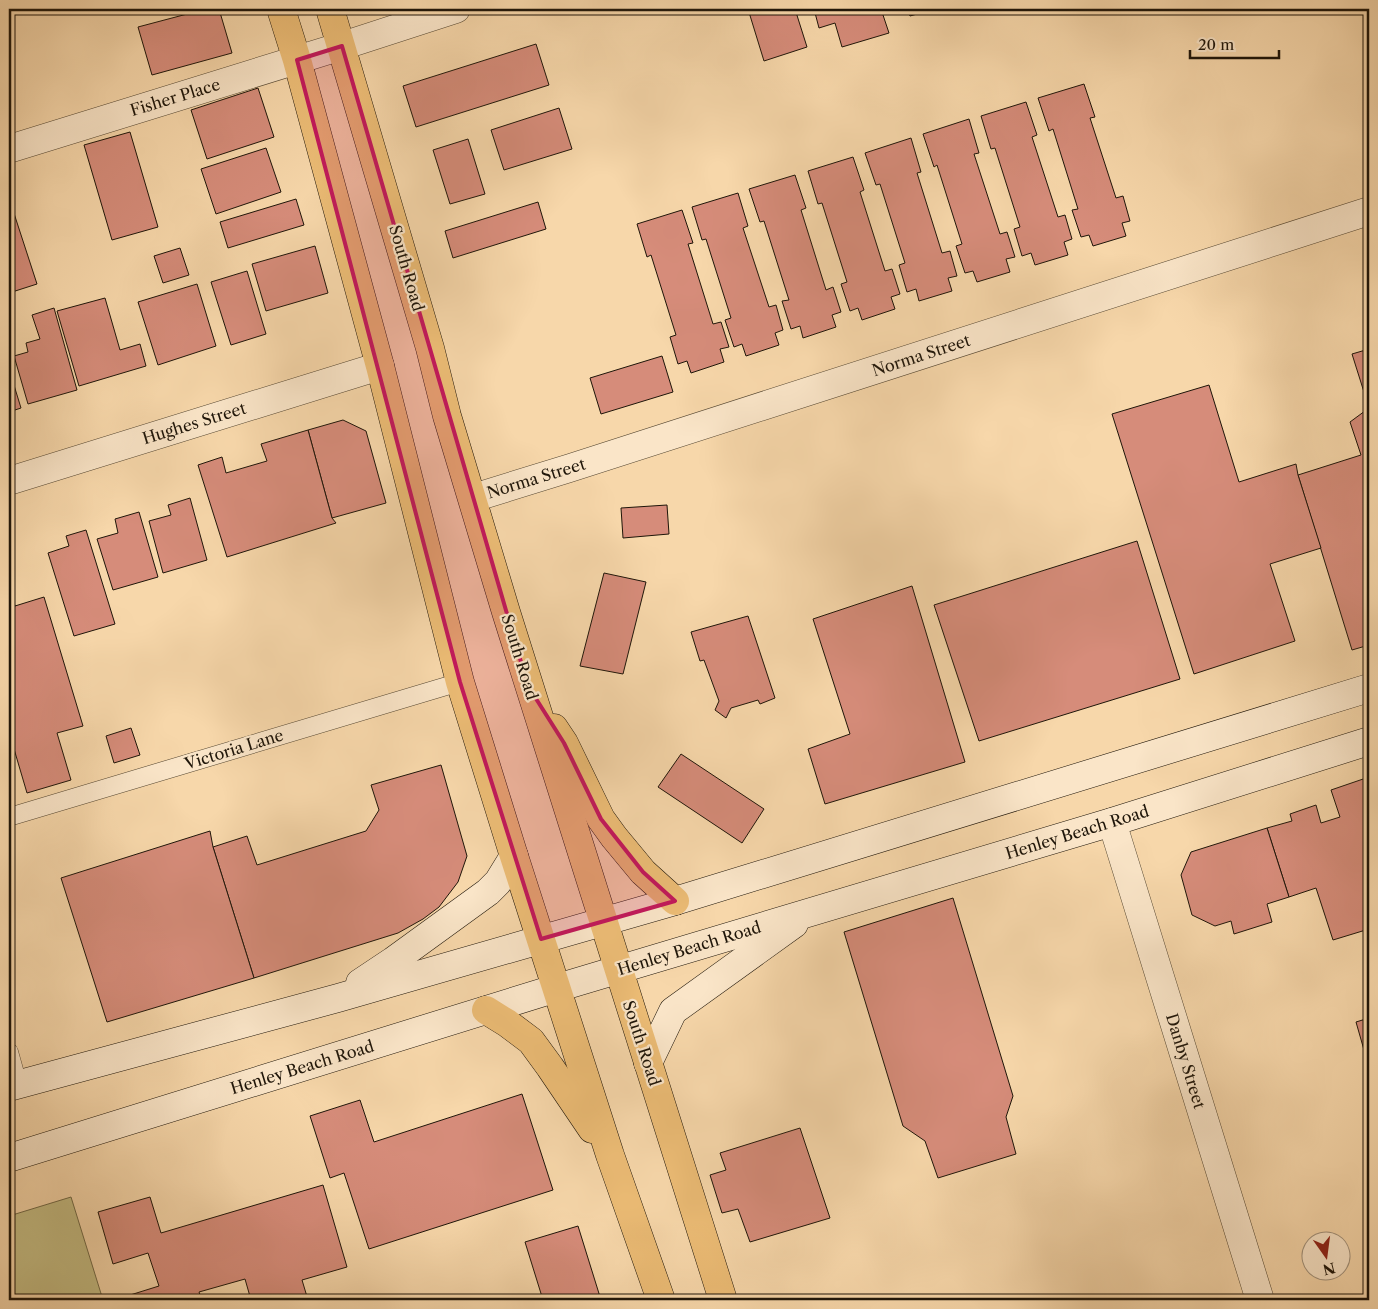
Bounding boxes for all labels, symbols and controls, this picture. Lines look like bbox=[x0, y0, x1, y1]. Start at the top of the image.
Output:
scale bar bbox=[1190, 28, 1279, 60]
text: 20 m bbox=[1198, 35, 1234, 54]
street label: Fisher Place bbox=[128, 74, 222, 120]
street label: South Road bbox=[385, 223, 429, 314]
street label: Norma Street bbox=[869, 330, 973, 380]
street label: Hughes Street bbox=[140, 398, 249, 448]
street label: Norma Street bbox=[484, 453, 588, 502]
street label: South Road bbox=[497, 612, 543, 703]
street label: Victoria Lane bbox=[181, 724, 286, 774]
street label: Henley Beach Road bbox=[1003, 801, 1152, 863]
street label: Henley Beach Road bbox=[615, 917, 764, 979]
street label: South Road bbox=[619, 998, 665, 1089]
street label: Danby Street bbox=[1162, 1011, 1210, 1111]
street label: Henley Beach Road bbox=[228, 1036, 377, 1098]
north arrow bbox=[1300, 1232, 1350, 1282]
text: N bbox=[1321, 1258, 1337, 1279]

